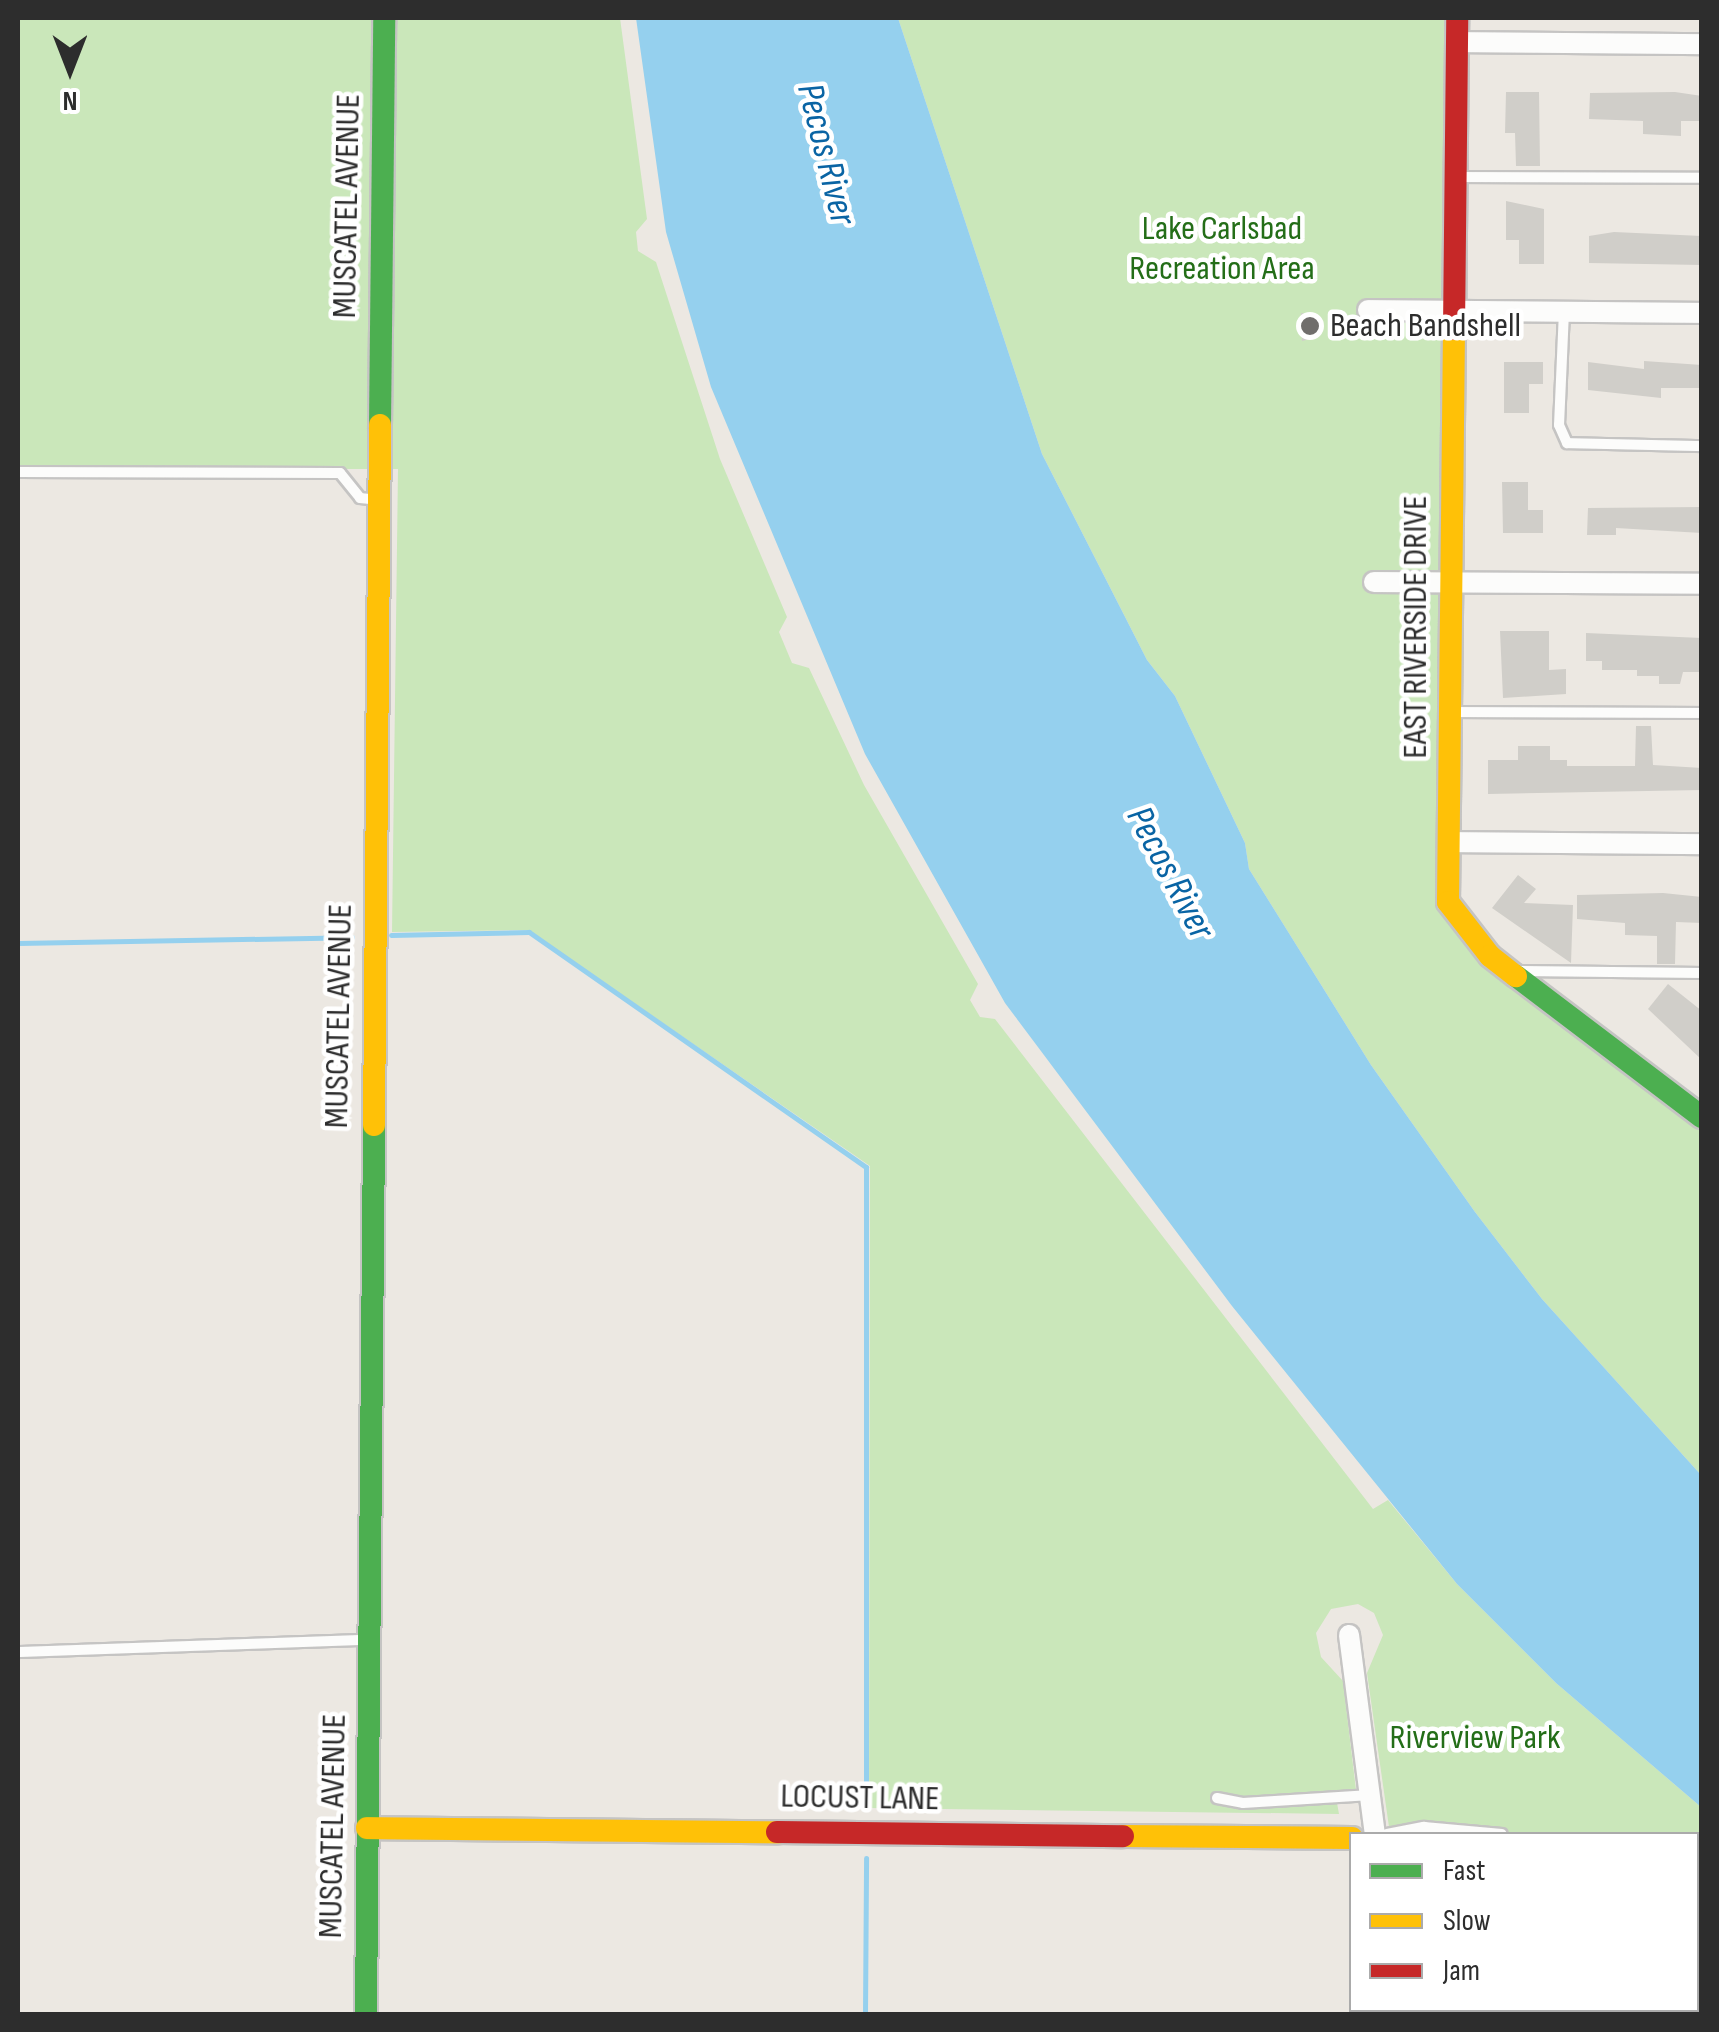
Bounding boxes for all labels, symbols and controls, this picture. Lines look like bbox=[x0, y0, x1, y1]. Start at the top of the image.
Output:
north arrow bbox=[20, 20, 120, 120]
water label: Pecos River bbox=[786, 79, 866, 229]
text: N bbox=[63, 84, 77, 117]
street label: MUSCATEL AVENUE bbox=[324, 93, 370, 319]
park label: Lake Carlsbad Recreation Area bbox=[1129, 208, 1315, 290]
place label: Beach Bandshell bbox=[1330, 305, 1521, 347]
marker: Beach Bandshell bbox=[1299, 315, 1321, 337]
street label: EAST RIVERSIDE DRIVE bbox=[1395, 495, 1437, 759]
water label: Pecos River bbox=[1116, 799, 1224, 947]
street label: MUSCATEL AVENUE bbox=[316, 903, 362, 1129]
street label: MUSCATEL AVENUE bbox=[310, 1713, 356, 1939]
park label: Riverview Park bbox=[1390, 1717, 1560, 1759]
street label: LOCUST LANE bbox=[780, 1776, 940, 1820]
legend bbox=[1349, 1832, 1699, 2012]
text: Fast bbox=[1443, 1853, 1485, 1889]
text: Slow bbox=[1443, 1903, 1491, 1939]
text: Jam bbox=[1443, 1953, 1480, 1989]

